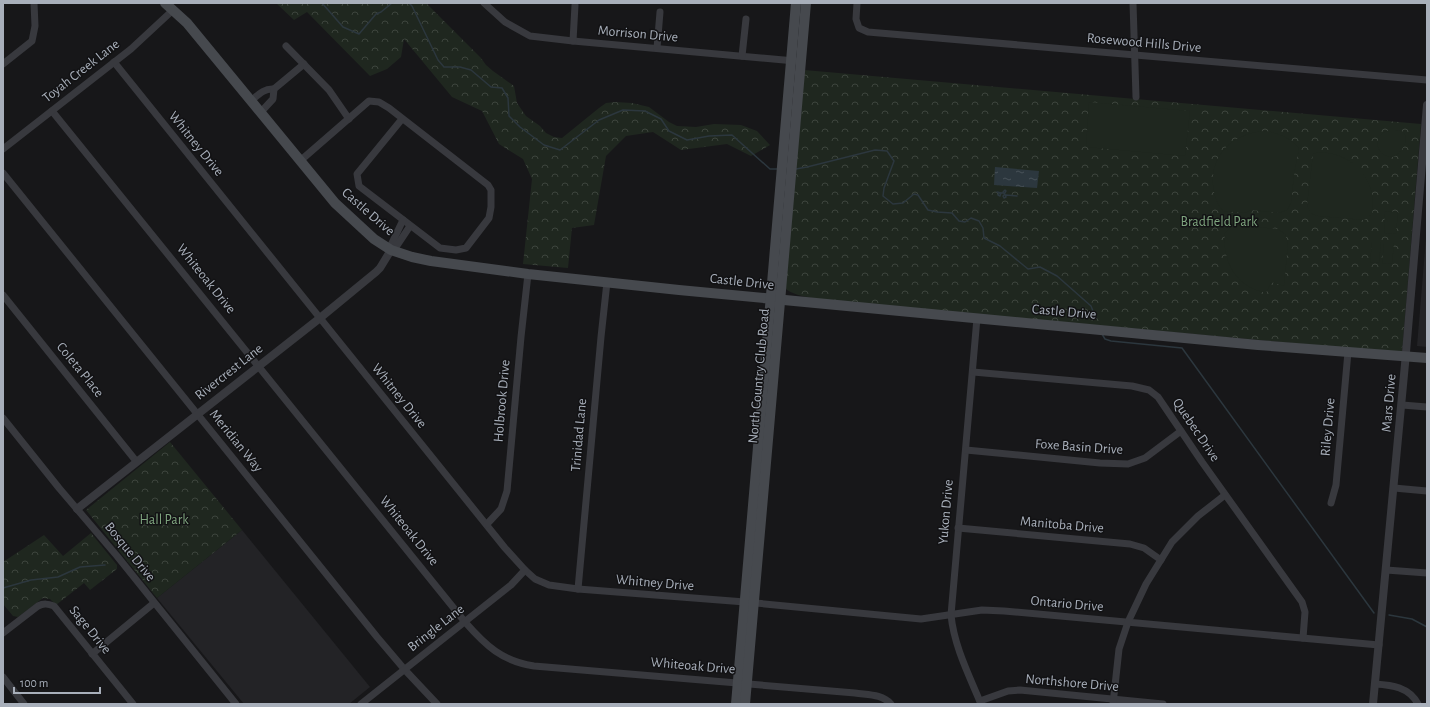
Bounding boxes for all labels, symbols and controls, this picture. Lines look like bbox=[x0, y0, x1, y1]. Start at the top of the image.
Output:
street label: Morrison Drive bbox=[597, 24, 679, 44]
street label: Rosewood Hills Drive bbox=[1086, 31, 1202, 55]
street label: Toyah Creek Lane bbox=[40, 37, 122, 105]
street label: Whitney Drive bbox=[166, 109, 226, 179]
street label: Castle Drive bbox=[339, 185, 397, 239]
park label: Bradfield Park bbox=[1181, 215, 1258, 229]
street label: Whiteoak Drive bbox=[174, 242, 238, 316]
street label: Castle Drive bbox=[709, 272, 775, 292]
street label: Castle Drive bbox=[1031, 302, 1097, 322]
street label: North Country Club Road bbox=[746, 308, 772, 444]
street label: Coleta Place bbox=[54, 340, 106, 400]
street label: Rivercrest Lane bbox=[192, 341, 266, 403]
street label: Holbrook Drive bbox=[491, 359, 513, 443]
street label: Whitney Drive bbox=[369, 361, 429, 431]
street label: Mars Drive bbox=[1379, 373, 1399, 433]
street label: Quebec Drive bbox=[1170, 396, 1222, 464]
street label: Riley Drive bbox=[1318, 397, 1338, 457]
street label: Trinidad Lane bbox=[569, 398, 589, 472]
street label: Meridian Way bbox=[207, 407, 265, 475]
street label: Foxe Basin Drive bbox=[1035, 437, 1123, 457]
street label: Yukon Drive bbox=[936, 479, 956, 545]
street label: Whiteoak Drive bbox=[377, 494, 441, 568]
park label: Hall Park bbox=[139, 513, 189, 527]
street label: Manitoba Drive bbox=[1020, 514, 1104, 536]
street label: Bosque Drive bbox=[102, 520, 158, 584]
street label: Whitney Drive bbox=[615, 573, 695, 593]
street label: Ontario Drive bbox=[1030, 594, 1104, 614]
street label: Bringle Lane bbox=[405, 602, 467, 654]
street label: Sage Drive bbox=[66, 603, 114, 657]
street label: Whiteoak Drive bbox=[650, 655, 736, 677]
scale bar bbox=[14, 669, 100, 695]
street label: Northshore Drive bbox=[1025, 672, 1119, 694]
text: 100 m bbox=[20, 677, 48, 689]

